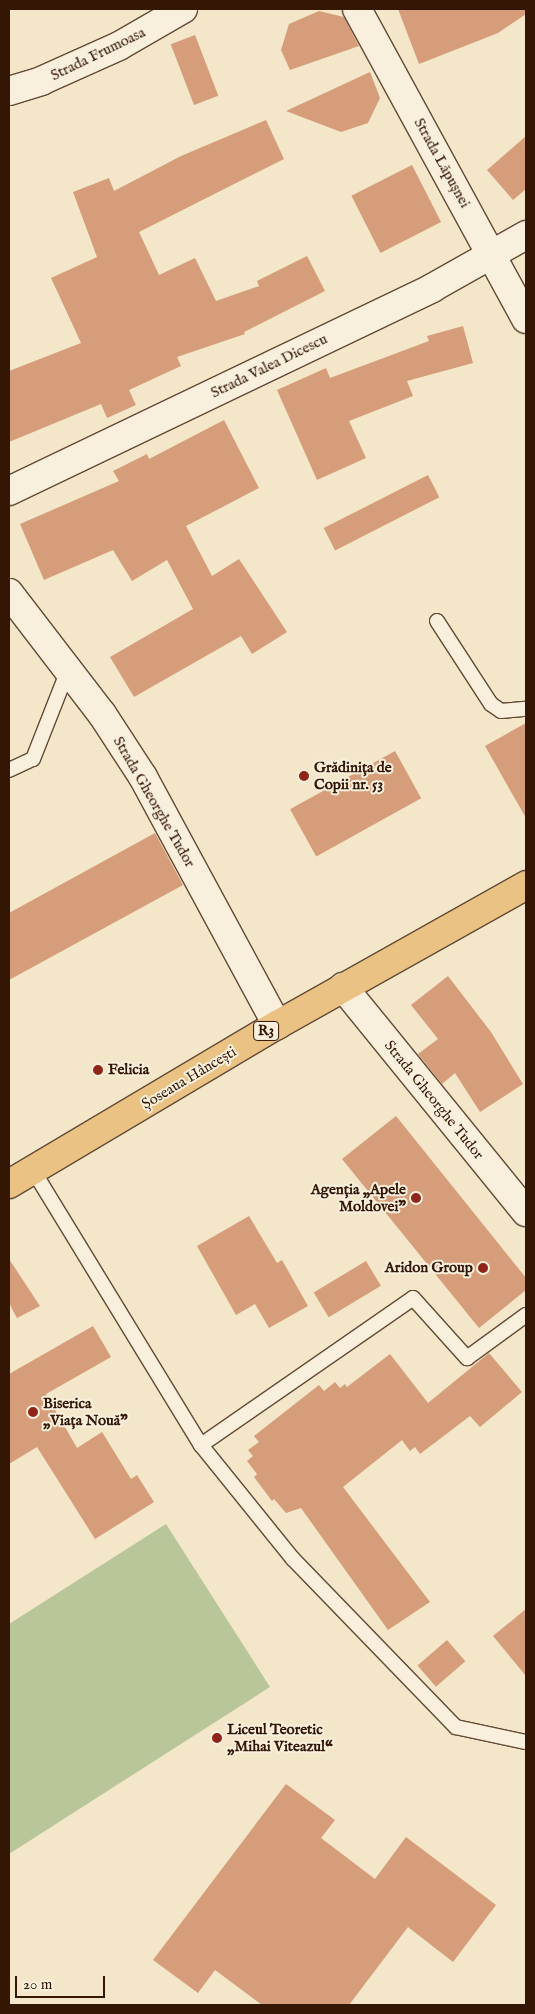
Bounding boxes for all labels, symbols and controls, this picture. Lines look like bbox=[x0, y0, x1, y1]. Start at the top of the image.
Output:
street label: Strada Frumoasa bbox=[48, 23, 148, 85]
street label: Strada Lăpușnei bbox=[410, 115, 474, 211]
street label: Strada Valea Dicescu bbox=[208, 330, 330, 402]
street label: Strada Gheorghe Tudor bbox=[109, 733, 199, 871]
place label: Grădinița de Copii nr. 53 bbox=[314, 758, 392, 793]
marker: Grădinița de Copii nr. 53 bbox=[298, 770, 310, 782]
road number: R3 bbox=[252, 1019, 280, 1042]
street label: Strada Gheorghe Tudor bbox=[380, 1037, 488, 1163]
street label: Șoseaua Hâncești bbox=[138, 1043, 240, 1113]
place label: Felicia bbox=[108, 1061, 149, 1079]
marker: Felicia bbox=[92, 1064, 104, 1076]
place label: Agenția „Apele Moldovei” bbox=[311, 1180, 406, 1215]
marker: Agenția „Apele Moldovei” bbox=[410, 1192, 422, 1204]
place label: Aridon Group bbox=[385, 1259, 473, 1277]
marker: Aridon Group bbox=[477, 1262, 489, 1274]
place label: Biserica „Viața Nouă” bbox=[43, 1394, 128, 1429]
marker: Biserica „Viața Nouă” bbox=[27, 1406, 39, 1418]
place label: Liceul Teoretic „Mihai Viteazul“ bbox=[227, 1720, 333, 1755]
marker: Liceul Teoretic „Mihai Viteazul“ bbox=[211, 1732, 223, 1744]
scale bar bbox=[18, 1966, 108, 1998]
text: 20 m bbox=[23, 1975, 52, 1994]

